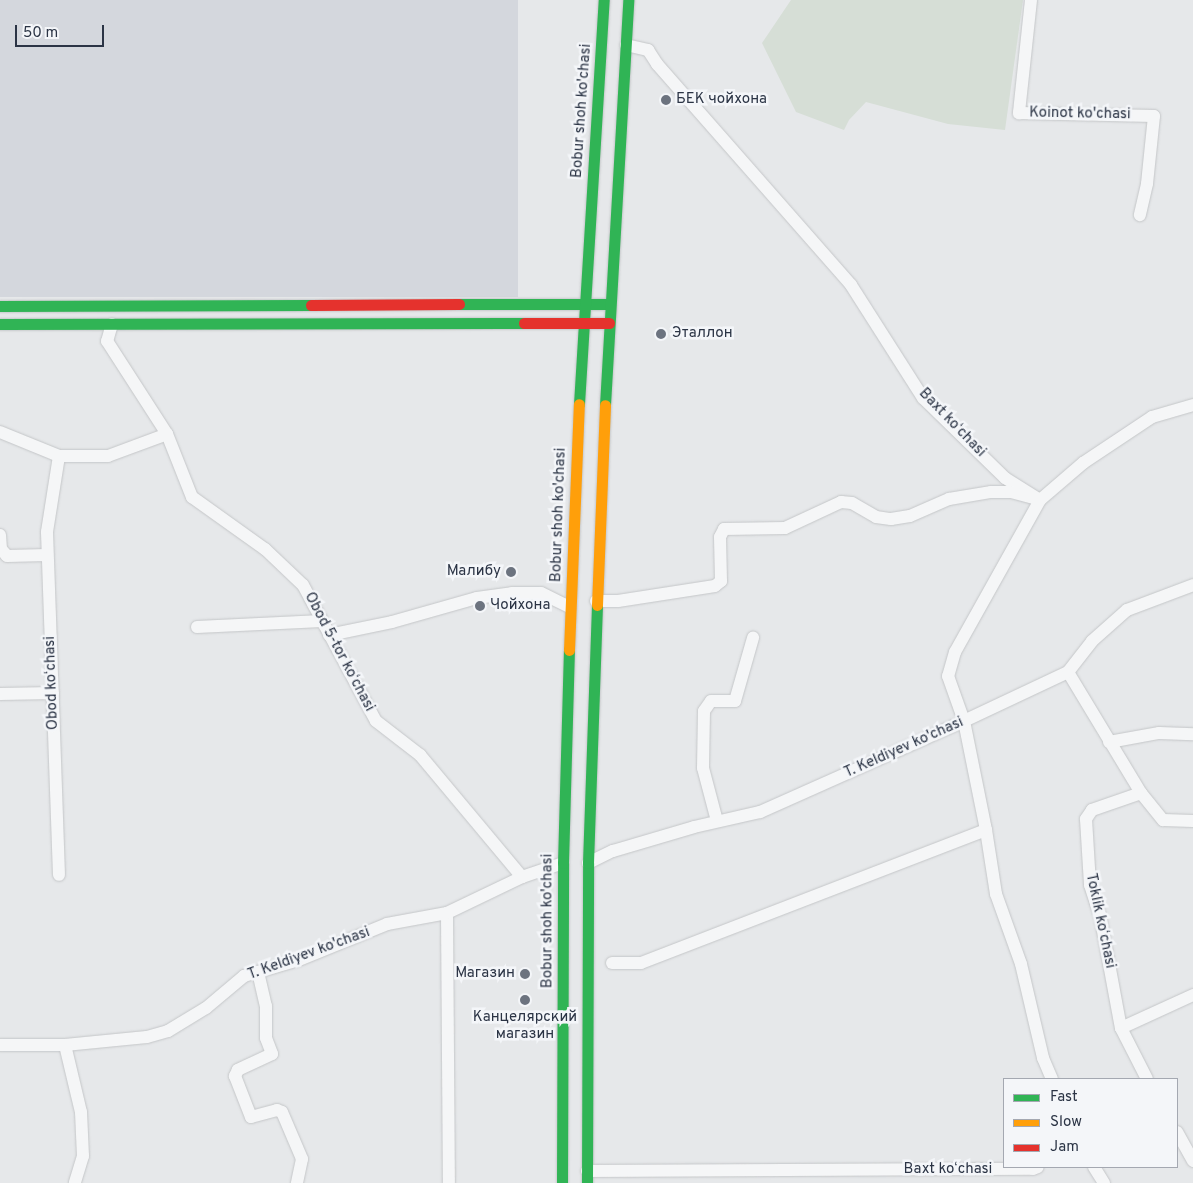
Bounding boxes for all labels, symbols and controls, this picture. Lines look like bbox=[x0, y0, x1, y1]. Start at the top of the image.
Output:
scale bar bbox=[18, 15, 106, 47]
text: 50 m bbox=[23, 24, 58, 43]
street label: Bobur shoh ko'chasi bbox=[568, 43, 596, 179]
place label: БЕК чойхона bbox=[676, 91, 767, 109]
marker: БЕК чойхона bbox=[660, 94, 672, 106]
street label: Koinot ko'chasi bbox=[1029, 104, 1131, 124]
place label: Эталлон bbox=[672, 325, 733, 343]
marker: Эталлон bbox=[654, 327, 668, 341]
street label: Baxt koʻchasi bbox=[915, 385, 989, 461]
street label: Bobur shoh ko'chasi bbox=[548, 447, 570, 583]
place label: Малибу bbox=[447, 563, 501, 581]
marker: Малибу bbox=[505, 566, 517, 578]
street label: Obod 5-tor koʻchasi bbox=[300, 589, 378, 715]
place label: Чойхона bbox=[490, 597, 550, 615]
marker: Чойхона bbox=[474, 600, 486, 612]
street label: Obod koʻchasi bbox=[41, 636, 63, 730]
street label: T. Keldiyev ko'chasi bbox=[842, 714, 966, 782]
street label: Bobur shoh ko'chasi bbox=[539, 854, 557, 988]
street label: Toklik koʻchasi bbox=[1081, 872, 1119, 970]
street label: T. Keldiyev ko'chasi bbox=[246, 924, 372, 984]
place label: Магазин bbox=[455, 965, 515, 983]
marker: Магазин bbox=[519, 968, 531, 980]
marker: Канцелярский магазин bbox=[519, 994, 531, 1006]
place label: Канцелярский магазин bbox=[473, 1008, 577, 1043]
legend bbox=[1003, 1078, 1178, 1168]
text: Fast bbox=[1050, 1088, 1078, 1107]
text: Slow bbox=[1050, 1113, 1082, 1132]
text: Jam bbox=[1050, 1138, 1079, 1157]
street label: Baxt koʻchasi bbox=[904, 1161, 992, 1179]

